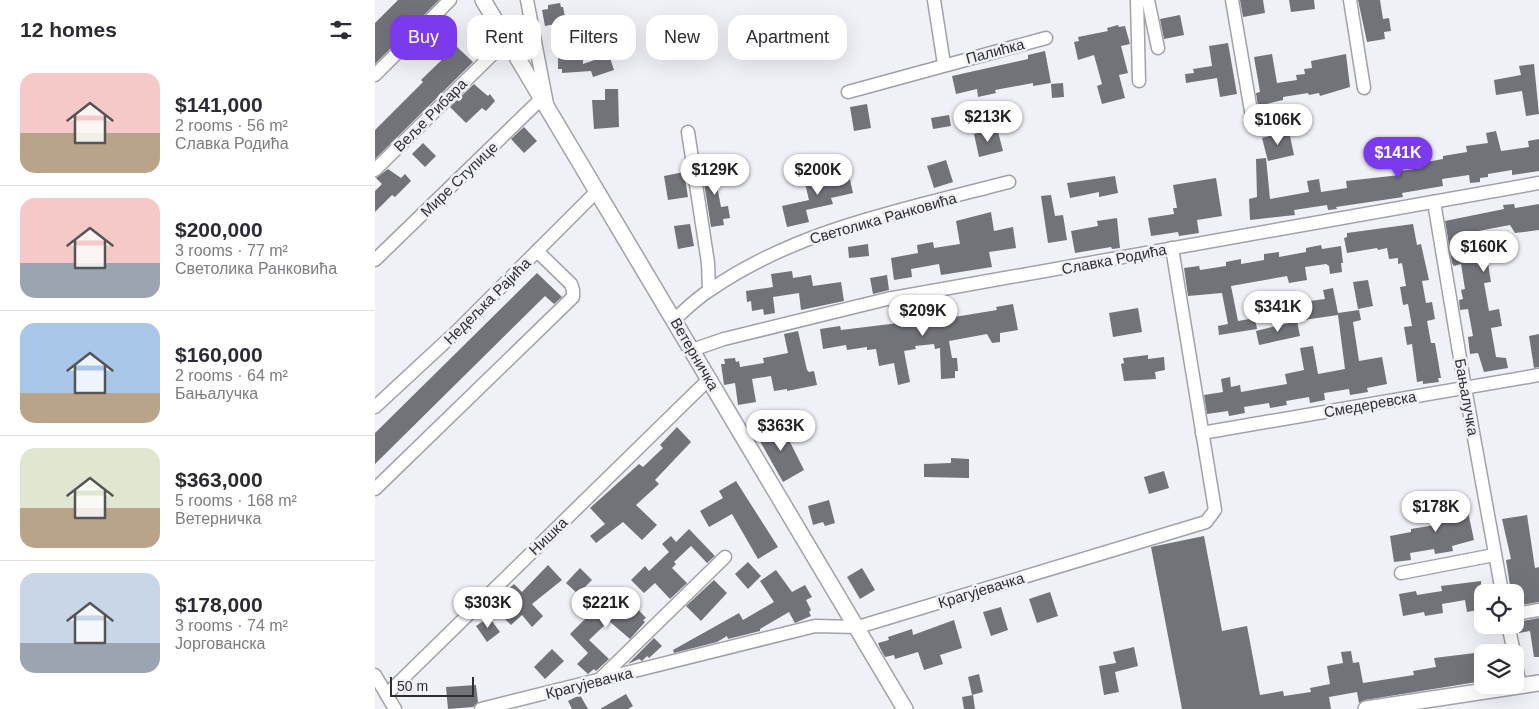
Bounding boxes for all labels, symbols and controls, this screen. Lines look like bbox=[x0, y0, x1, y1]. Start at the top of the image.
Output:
chip: Buy bbox=[390, 15, 457, 60]
chip: Rent bbox=[467, 15, 541, 60]
chip: Filters bbox=[551, 15, 636, 60]
chip: New bbox=[646, 15, 718, 60]
chip: Apartment bbox=[728, 15, 847, 60]
icon: filters bbox=[327, 16, 355, 44]
text: 12 homes bbox=[20, 18, 117, 41]
street label: Палићка bbox=[964, 35, 1027, 67]
street label: Веље Рибара bbox=[390, 75, 470, 155]
icon: home bbox=[60, 93, 120, 153]
text: $141,000 bbox=[175, 93, 263, 116]
pin: $213K bbox=[953, 100, 1023, 143]
pin: $106K bbox=[1243, 104, 1313, 146]
text: $213K bbox=[964, 108, 1012, 125]
text: $106K bbox=[1254, 111, 1302, 128]
text: 2 rooms · 56 m² bbox=[175, 117, 288, 134]
text: Славка Родића bbox=[175, 135, 289, 152]
pin: $141K bbox=[1363, 136, 1433, 179]
street label: Мире Ступице bbox=[417, 138, 501, 220]
text: $141K bbox=[1374, 144, 1422, 161]
pin: $129K bbox=[680, 154, 750, 196]
pin: $200K bbox=[783, 154, 853, 196]
text: $129K bbox=[691, 161, 739, 178]
text: $200K bbox=[794, 161, 842, 178]
street label: Светолика Ранковића bbox=[808, 189, 959, 247]
icon: home bbox=[60, 218, 120, 278]
text: $200,000 bbox=[175, 218, 263, 241]
pin: $160K bbox=[1449, 230, 1519, 273]
text: $160K bbox=[1460, 238, 1508, 255]
street label: Славка Родића bbox=[1060, 240, 1169, 278]
text: 3 rooms · 77 m² bbox=[175, 242, 288, 259]
street label: Недељка Рајића bbox=[440, 254, 534, 348]
text: Светолика Ранковића bbox=[175, 260, 337, 277]
pin: $341K bbox=[1243, 290, 1313, 333]
pin: $209K bbox=[888, 294, 958, 337]
text: $341K bbox=[1254, 298, 1302, 315]
text: $209K bbox=[899, 302, 947, 319]
street label: Ветерничка bbox=[667, 315, 723, 394]
icon: home bbox=[60, 343, 120, 403]
text: $160,000 bbox=[175, 343, 263, 366]
street label: Бањалучка bbox=[1452, 357, 1482, 438]
text: 2 rooms · 64 m² bbox=[175, 367, 288, 384]
text: Бањалучка bbox=[175, 385, 258, 402]
street label: Смедеревска bbox=[1322, 387, 1418, 420]
pin: $363K bbox=[746, 410, 816, 452]
text: $363K bbox=[757, 417, 805, 434]
icon: home bbox=[60, 468, 120, 528]
text: $363,000 bbox=[175, 468, 263, 491]
pin: $178K bbox=[1401, 490, 1471, 533]
text: 5 rooms · 168 m² bbox=[175, 492, 297, 509]
text: $178K bbox=[1412, 498, 1460, 515]
text: Ветерничка bbox=[175, 510, 261, 527]
street label: Нишка bbox=[525, 513, 571, 558]
street label: Крагујевачка bbox=[936, 569, 1027, 611]
map controls bbox=[1474, 584, 1524, 694]
button: locate bbox=[1474, 584, 1524, 634]
pin: $303K bbox=[453, 586, 523, 629]
pin: $221K bbox=[571, 586, 641, 629]
icon: home bbox=[60, 593, 120, 653]
text: $178,000 bbox=[175, 593, 263, 616]
text: $303K bbox=[464, 594, 512, 611]
text: $221K bbox=[582, 594, 630, 611]
text: 3 rooms · 74 m² bbox=[175, 617, 288, 634]
text: Јоргованска bbox=[175, 635, 265, 652]
button: layers bbox=[1474, 644, 1524, 694]
street label: Крагујевачка bbox=[544, 664, 635, 702]
scale bar bbox=[390, 674, 474, 697]
text: 50 m bbox=[397, 678, 428, 694]

